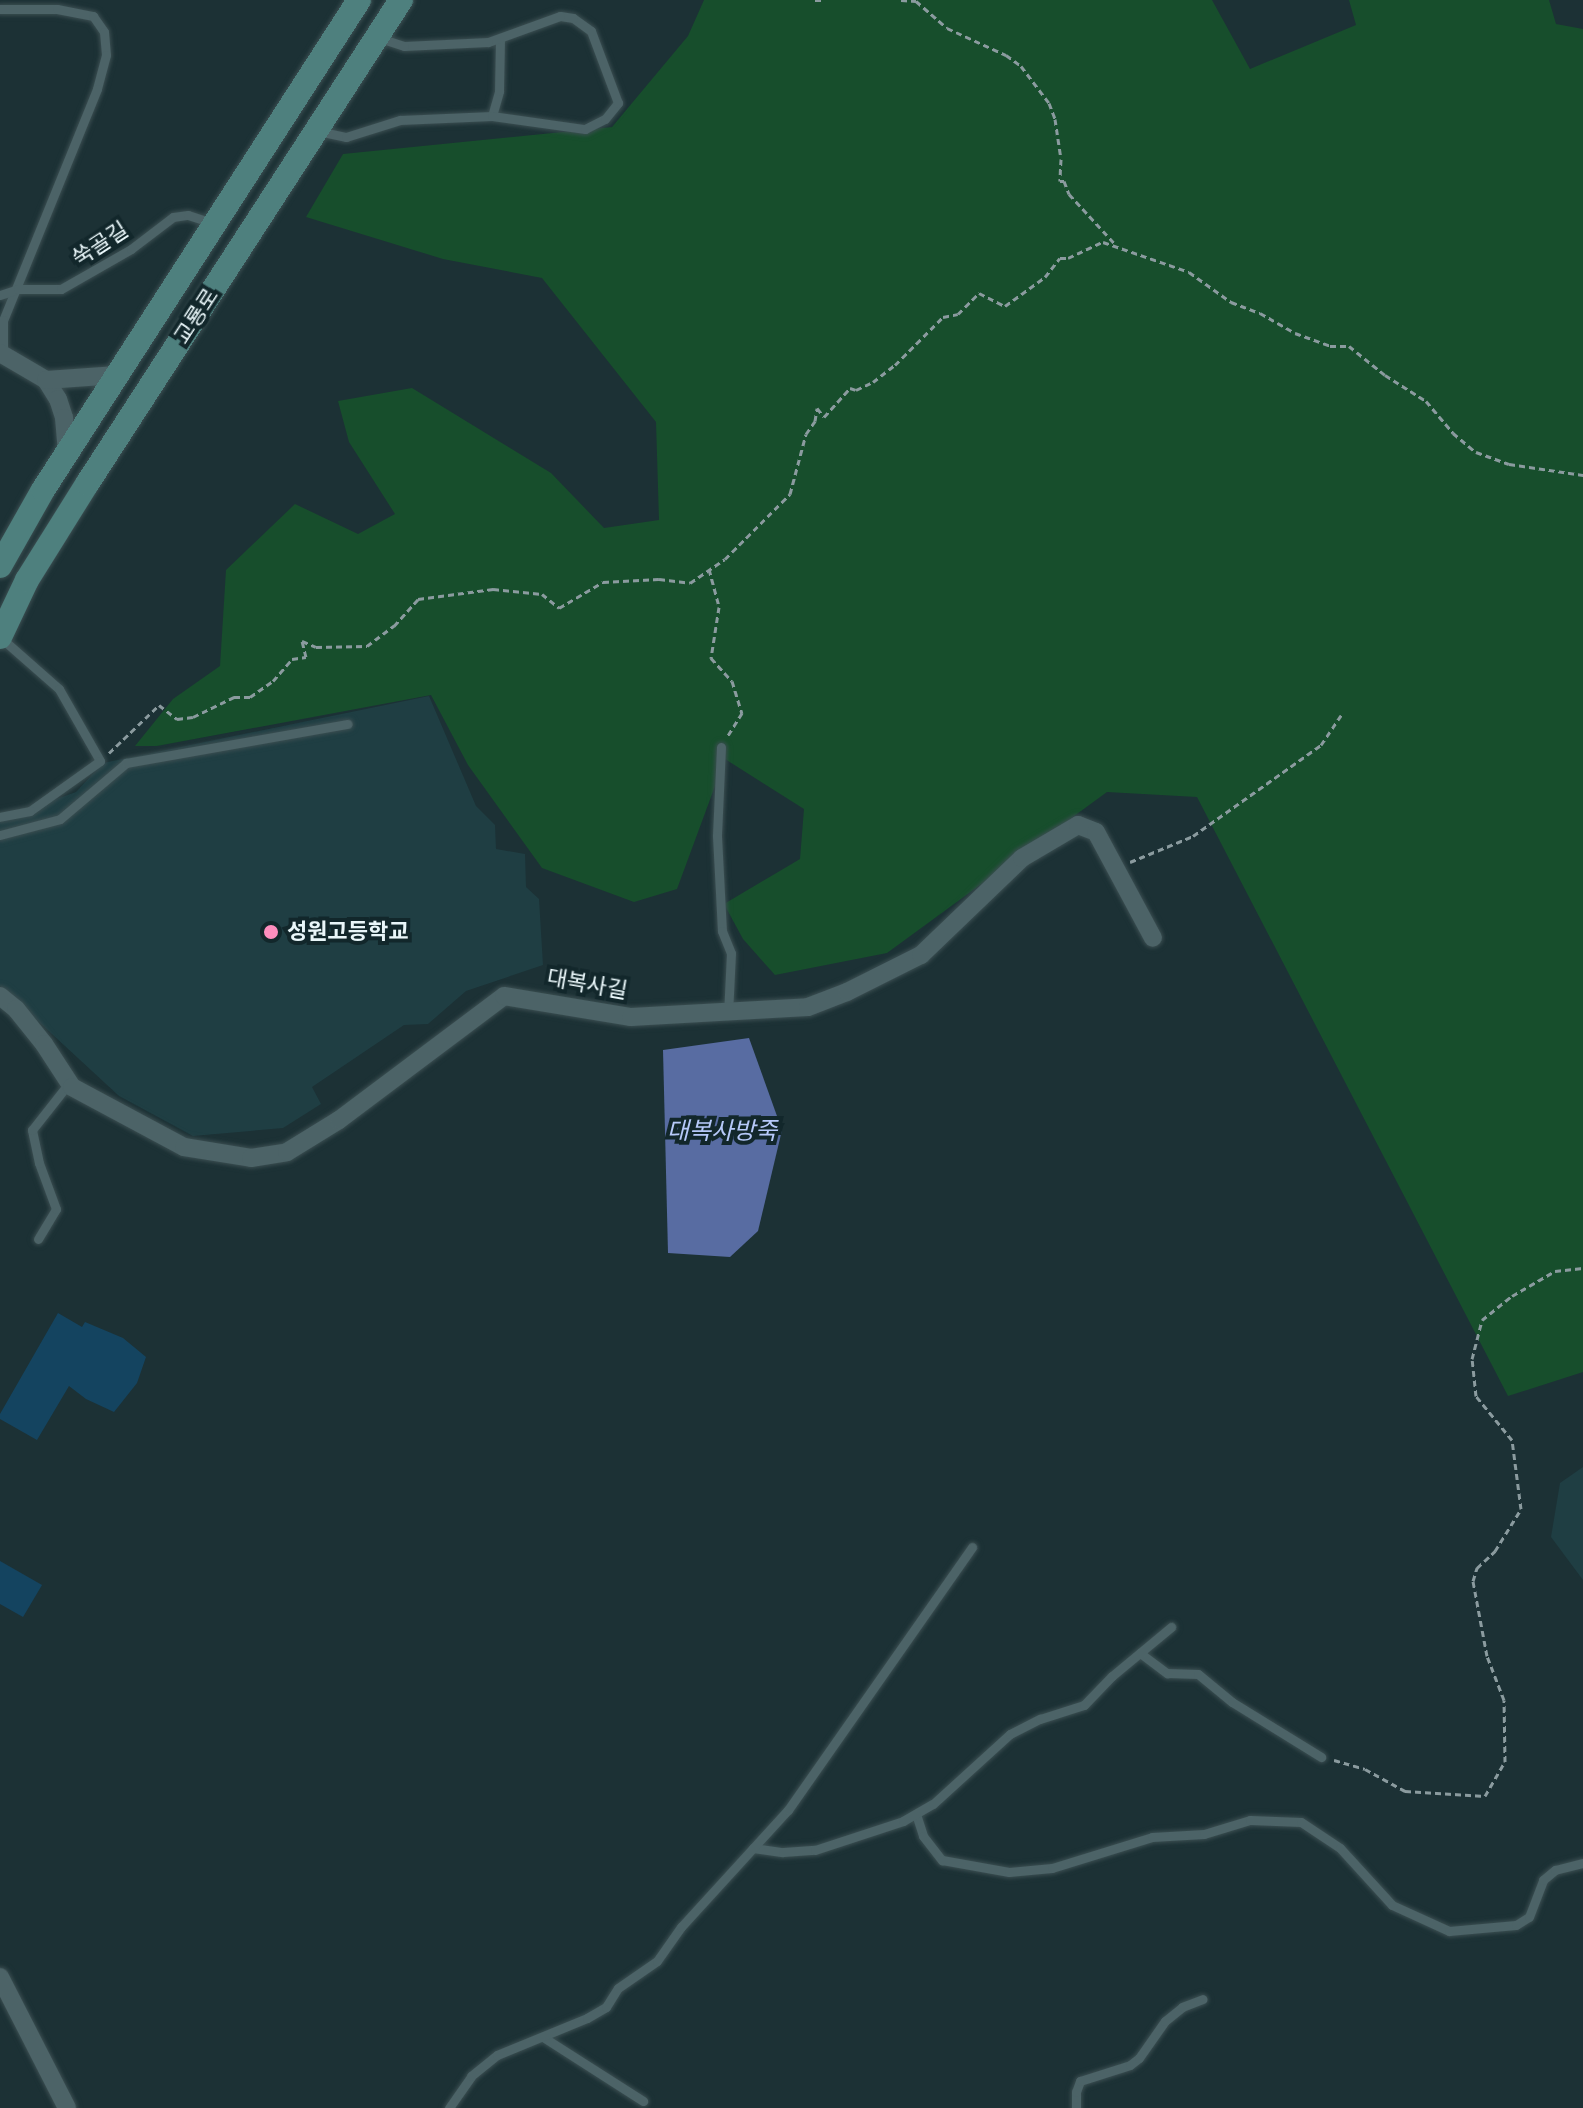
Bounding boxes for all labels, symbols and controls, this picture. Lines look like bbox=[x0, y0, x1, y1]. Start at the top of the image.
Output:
street label: 쑥골길 bbox=[67, 216, 133, 272]
street label: 교룡로 bbox=[168, 283, 224, 349]
place label: 성원고등학교 bbox=[287, 919, 408, 945]
marker: 성원고등학교 bbox=[262, 923, 280, 941]
street label: 대복사길 bbox=[545, 964, 629, 1004]
water label: 대복사방죽 bbox=[667, 1117, 777, 1145]

